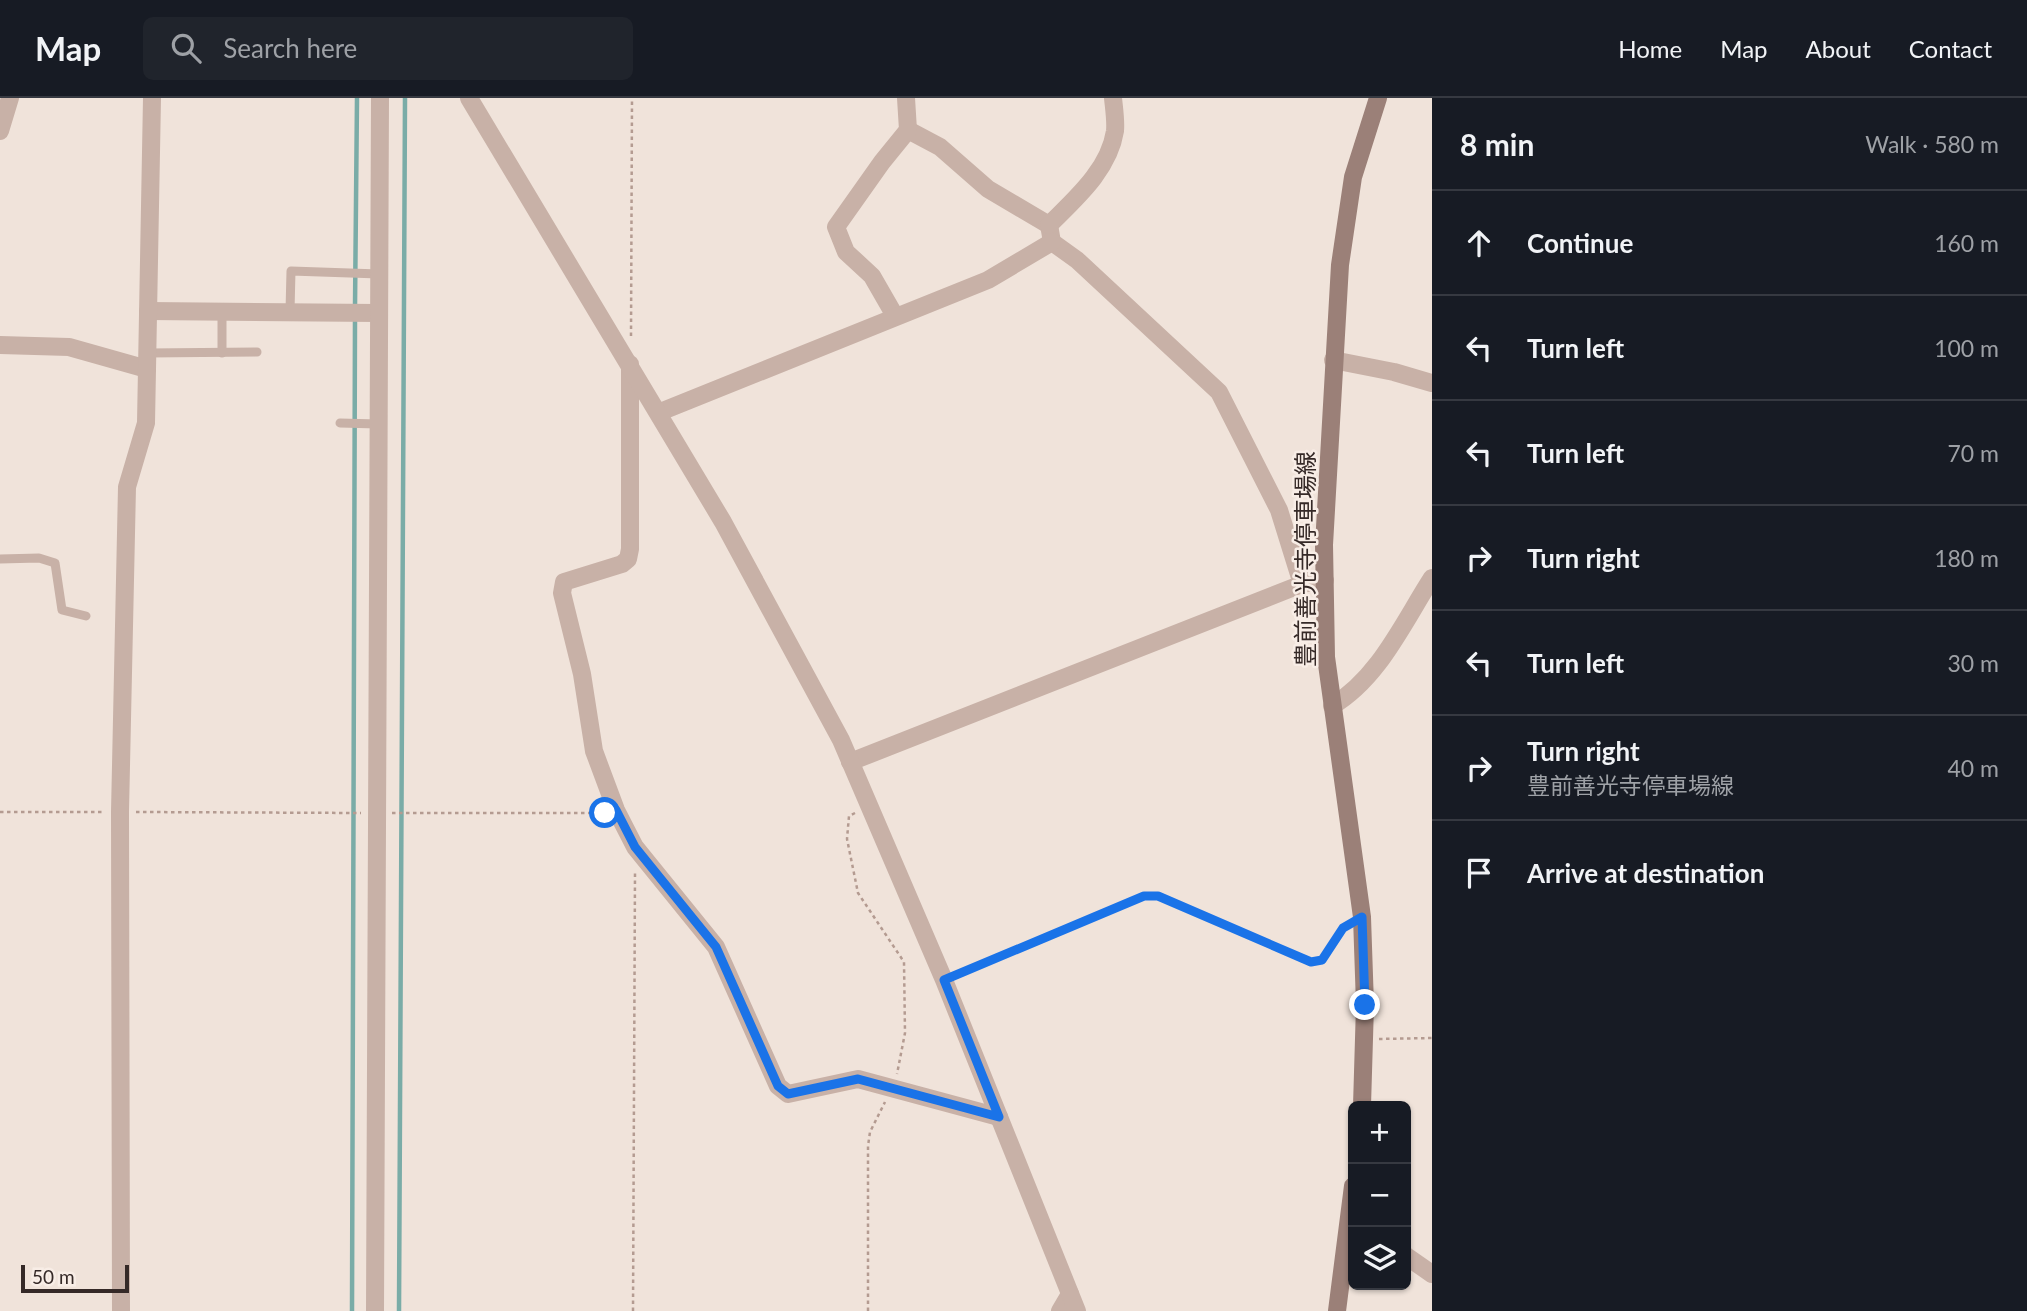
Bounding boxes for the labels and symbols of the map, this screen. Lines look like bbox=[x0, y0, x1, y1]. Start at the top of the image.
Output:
street label: 豊前善光寺停車場線 bbox=[1290, 451, 1319, 667]
route start bbox=[589, 797, 620, 828]
route end bbox=[1349, 989, 1380, 1020]
scale bar bbox=[21, 1262, 130, 1294]

